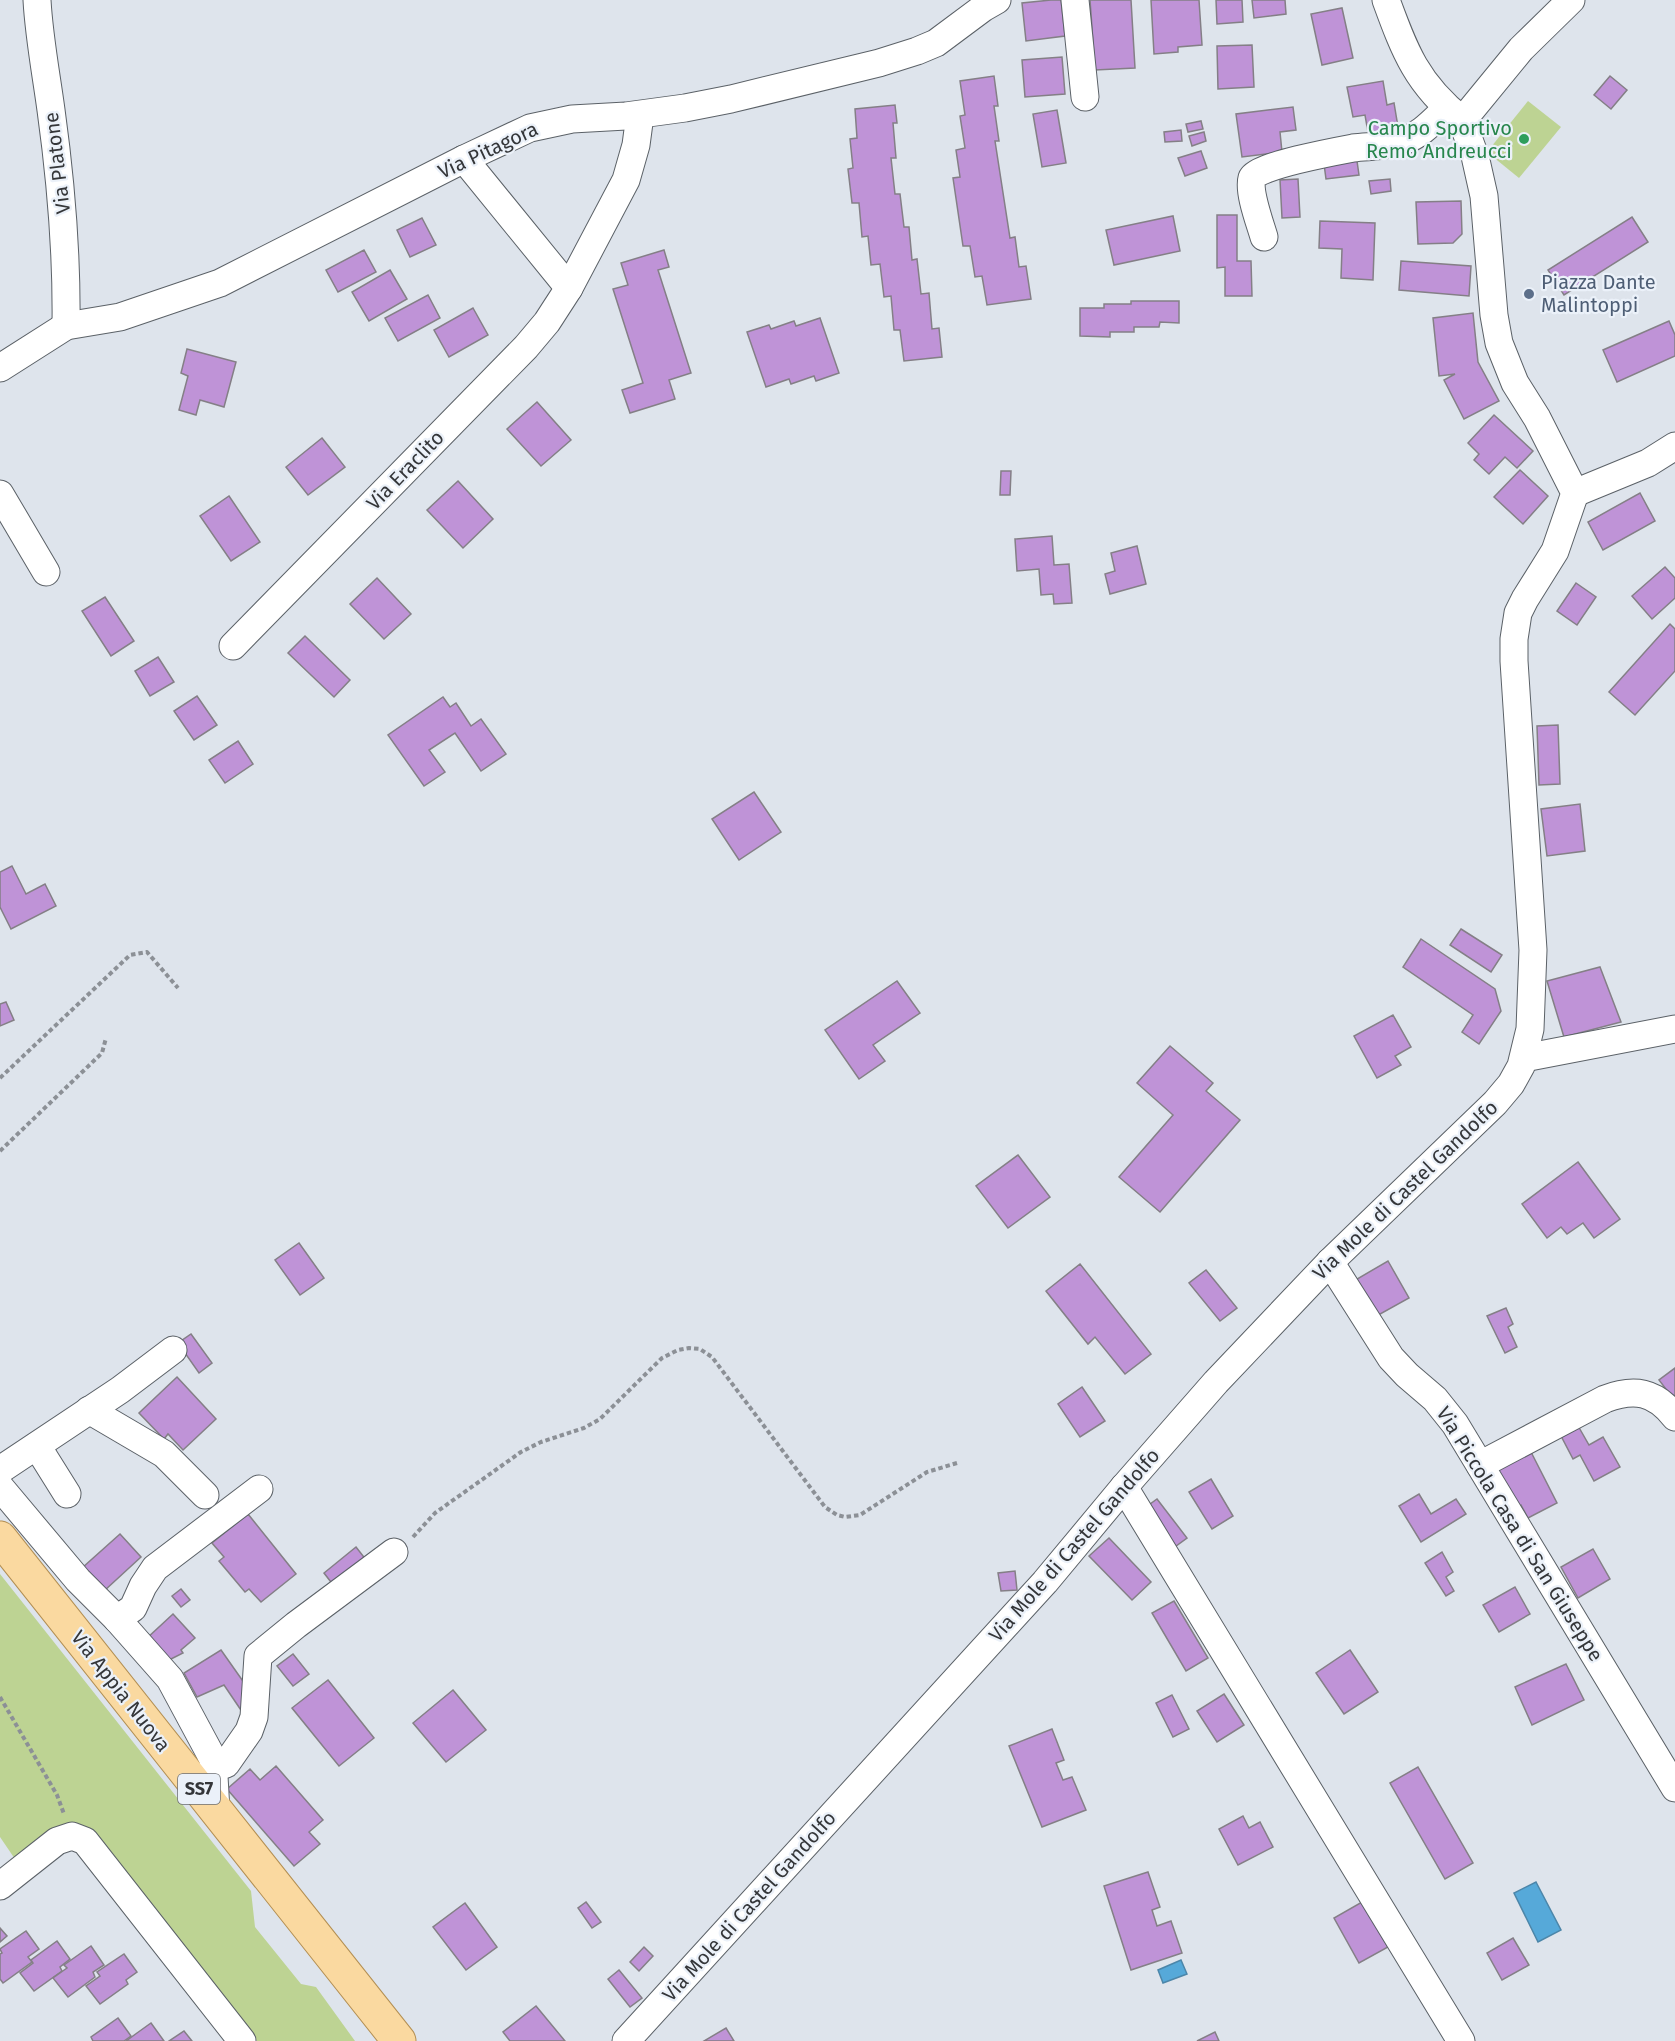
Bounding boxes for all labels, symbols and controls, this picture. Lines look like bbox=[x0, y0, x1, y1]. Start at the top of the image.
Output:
street label: Via Platone bbox=[39, 111, 75, 215]
street label: Via Pitagora bbox=[434, 116, 542, 184]
place label: Campo Sportivo Remo Andreucci bbox=[1366, 116, 1512, 163]
marker: Campo Sportivo Remo Andreucci bbox=[1517, 132, 1531, 146]
place label: Piazza Dante Malintoppi bbox=[1541, 270, 1656, 317]
marker: Piazza Dante Malintoppi bbox=[1522, 287, 1536, 301]
street label: Via Eraclito bbox=[361, 425, 449, 515]
street label: Via Mole di Castel Gandolfo bbox=[1307, 1095, 1503, 1285]
street label: Via Piccola Casa di San Giuseppe bbox=[1431, 1402, 1609, 1666]
street label: Via Mole di Castel Gandolfo bbox=[984, 1444, 1164, 1646]
street label: Via Appia Nuova bbox=[66, 1626, 176, 1756]
road number: SS7 bbox=[178, 1774, 220, 1804]
street label: Via Mole di Castel Gandolfo bbox=[657, 1806, 841, 2006]

